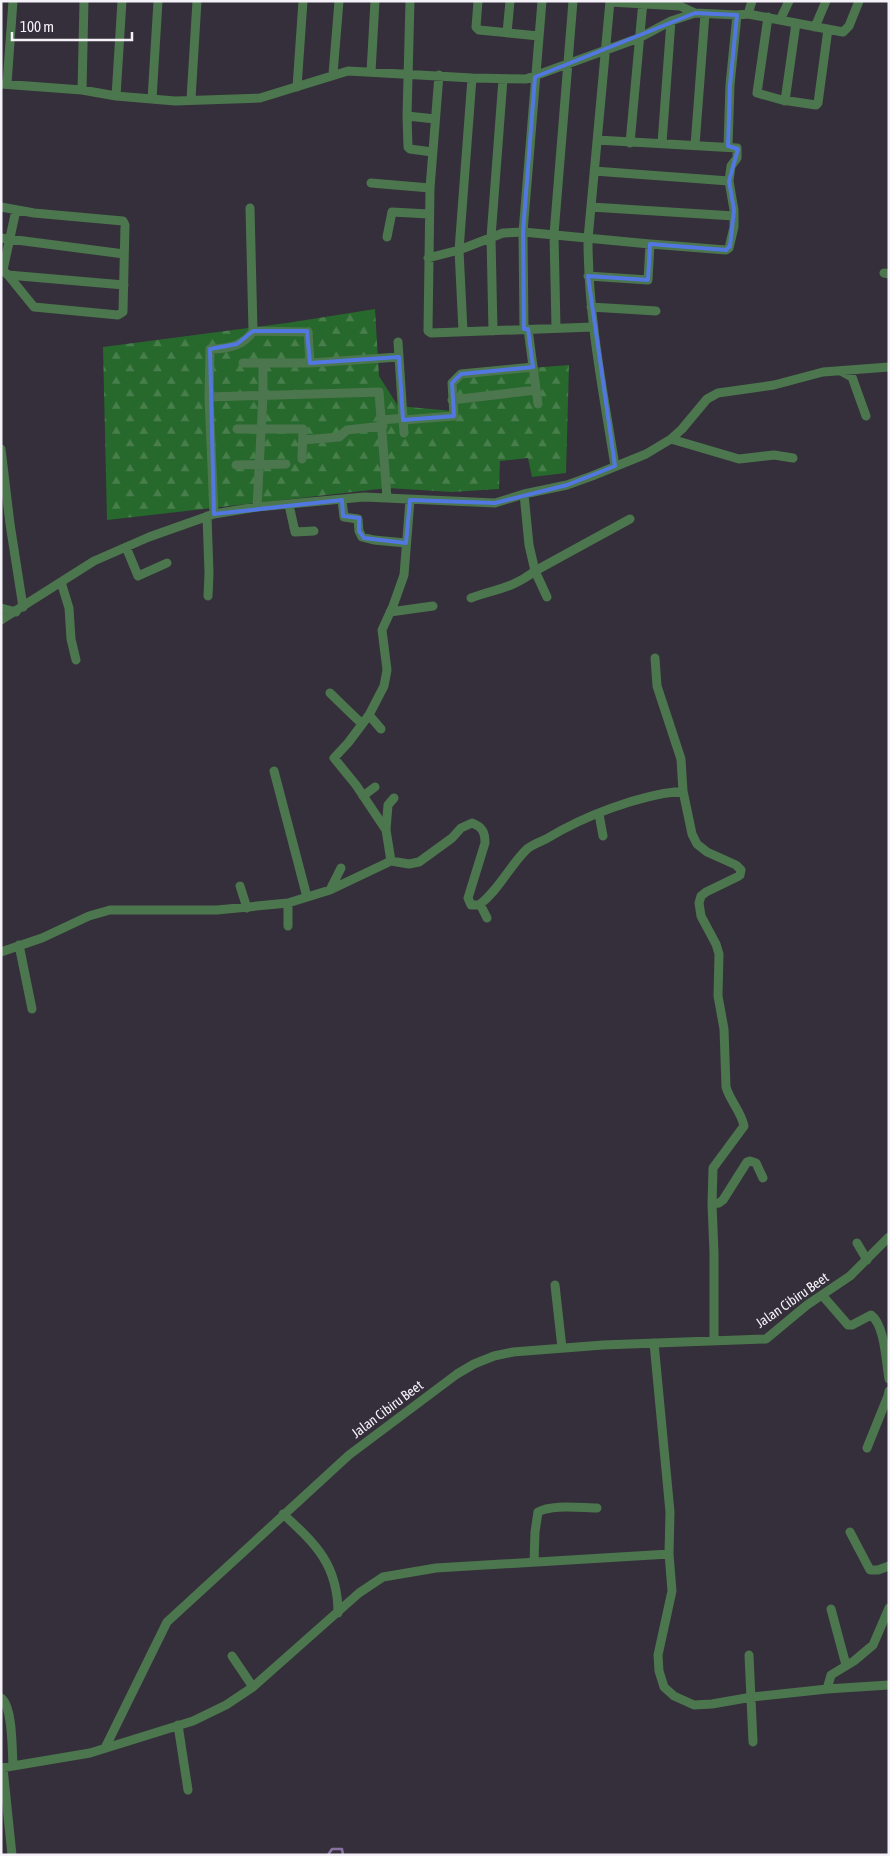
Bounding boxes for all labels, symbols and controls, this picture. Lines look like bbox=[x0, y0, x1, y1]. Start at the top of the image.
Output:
scale bar bbox=[12, 10, 132, 42]
text: 100 m bbox=[20, 18, 54, 35]
street label: Jalan Cibiru Beet bbox=[752, 1269, 832, 1331]
street label: Jalan Cibiru Beet bbox=[348, 1377, 426, 1441]

